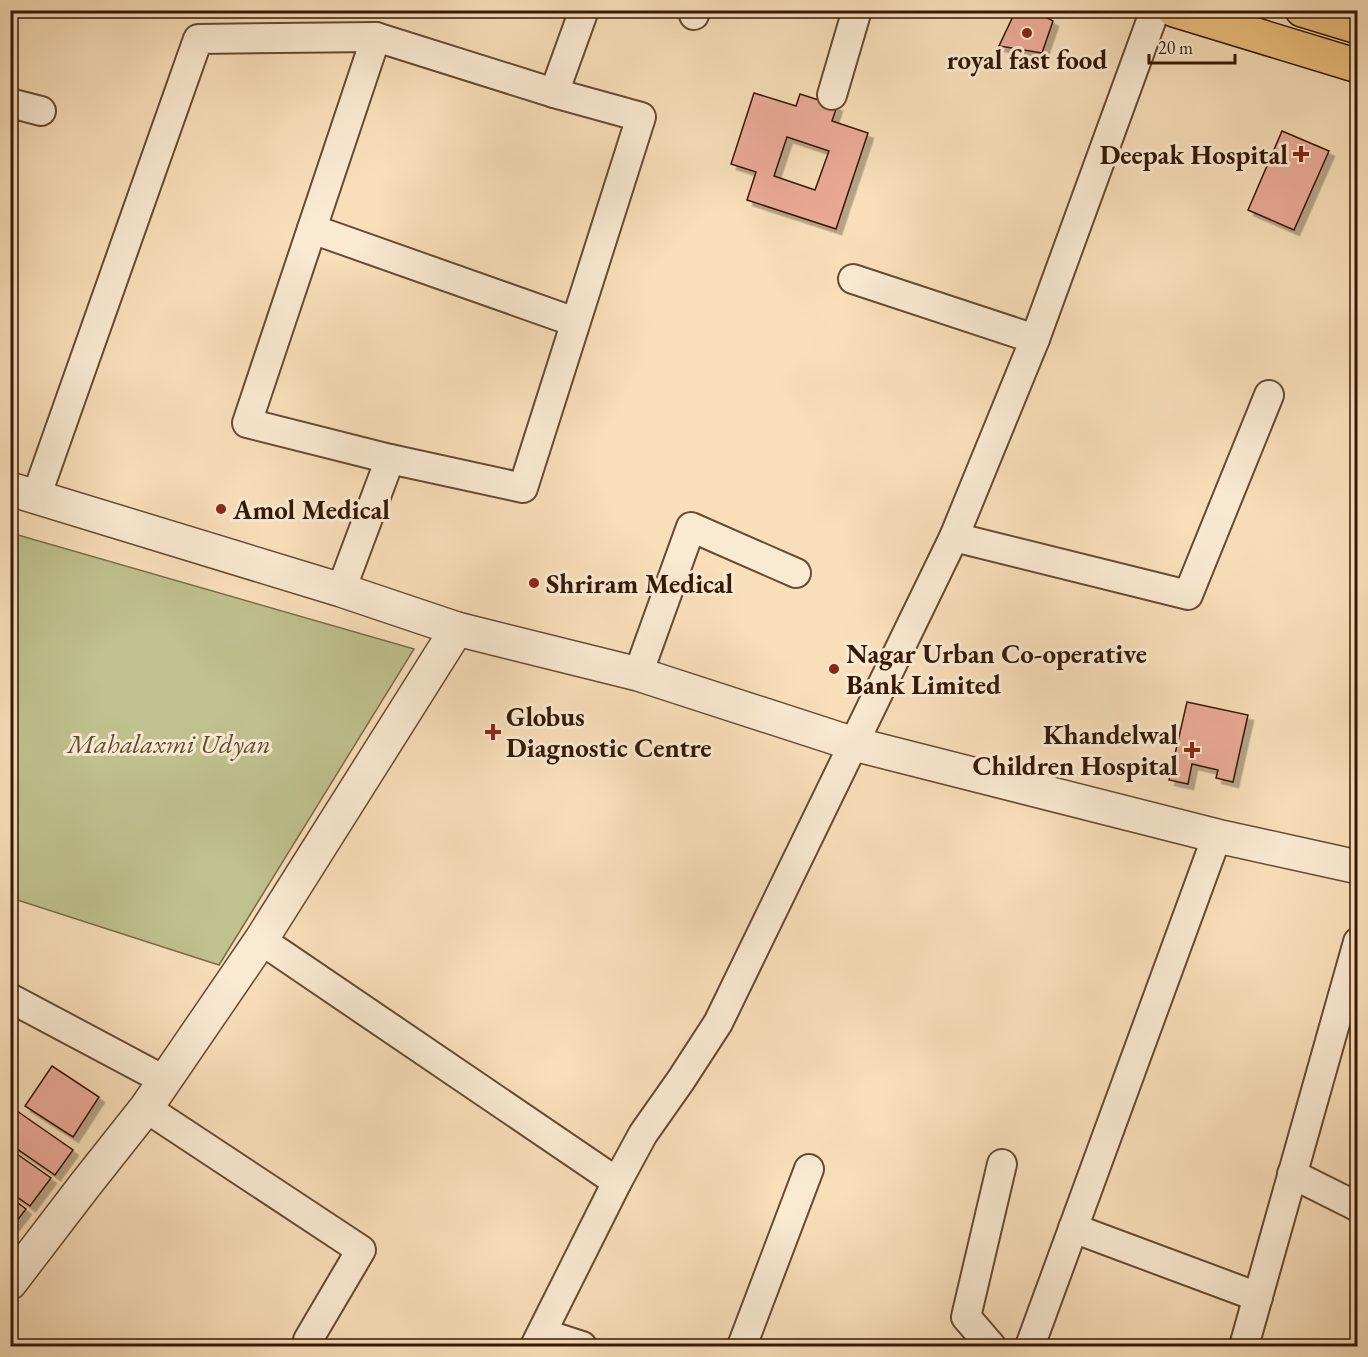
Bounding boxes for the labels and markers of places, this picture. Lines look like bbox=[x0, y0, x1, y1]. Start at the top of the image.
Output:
marker: royal fast food bbox=[1020, 26, 1034, 40]
place label: royal fast food bbox=[947, 42, 1107, 77]
place label: Deepak Hospital bbox=[1100, 137, 1288, 172]
marker: Deepak Hospital bbox=[1292, 145, 1310, 163]
place label: Amol Medical bbox=[232, 492, 390, 527]
marker: Amol Medical bbox=[214, 502, 228, 516]
place label: Shriram Medical bbox=[546, 566, 734, 601]
marker: Shriram Medical bbox=[527, 576, 541, 590]
place label: Nagar Urban Co-operative Bank Limited bbox=[846, 636, 1147, 702]
marker: Nagar Urban Co-operative Bank Limited bbox=[827, 662, 841, 676]
place label: Globus Diagnostic Centre bbox=[506, 699, 712, 765]
place label: Khandelwal Children Hospital bbox=[972, 717, 1178, 783]
marker: Globus Diagnostic Centre bbox=[484, 723, 502, 741]
marker: Khandelwal Children Hospital bbox=[1183, 741, 1201, 759]

